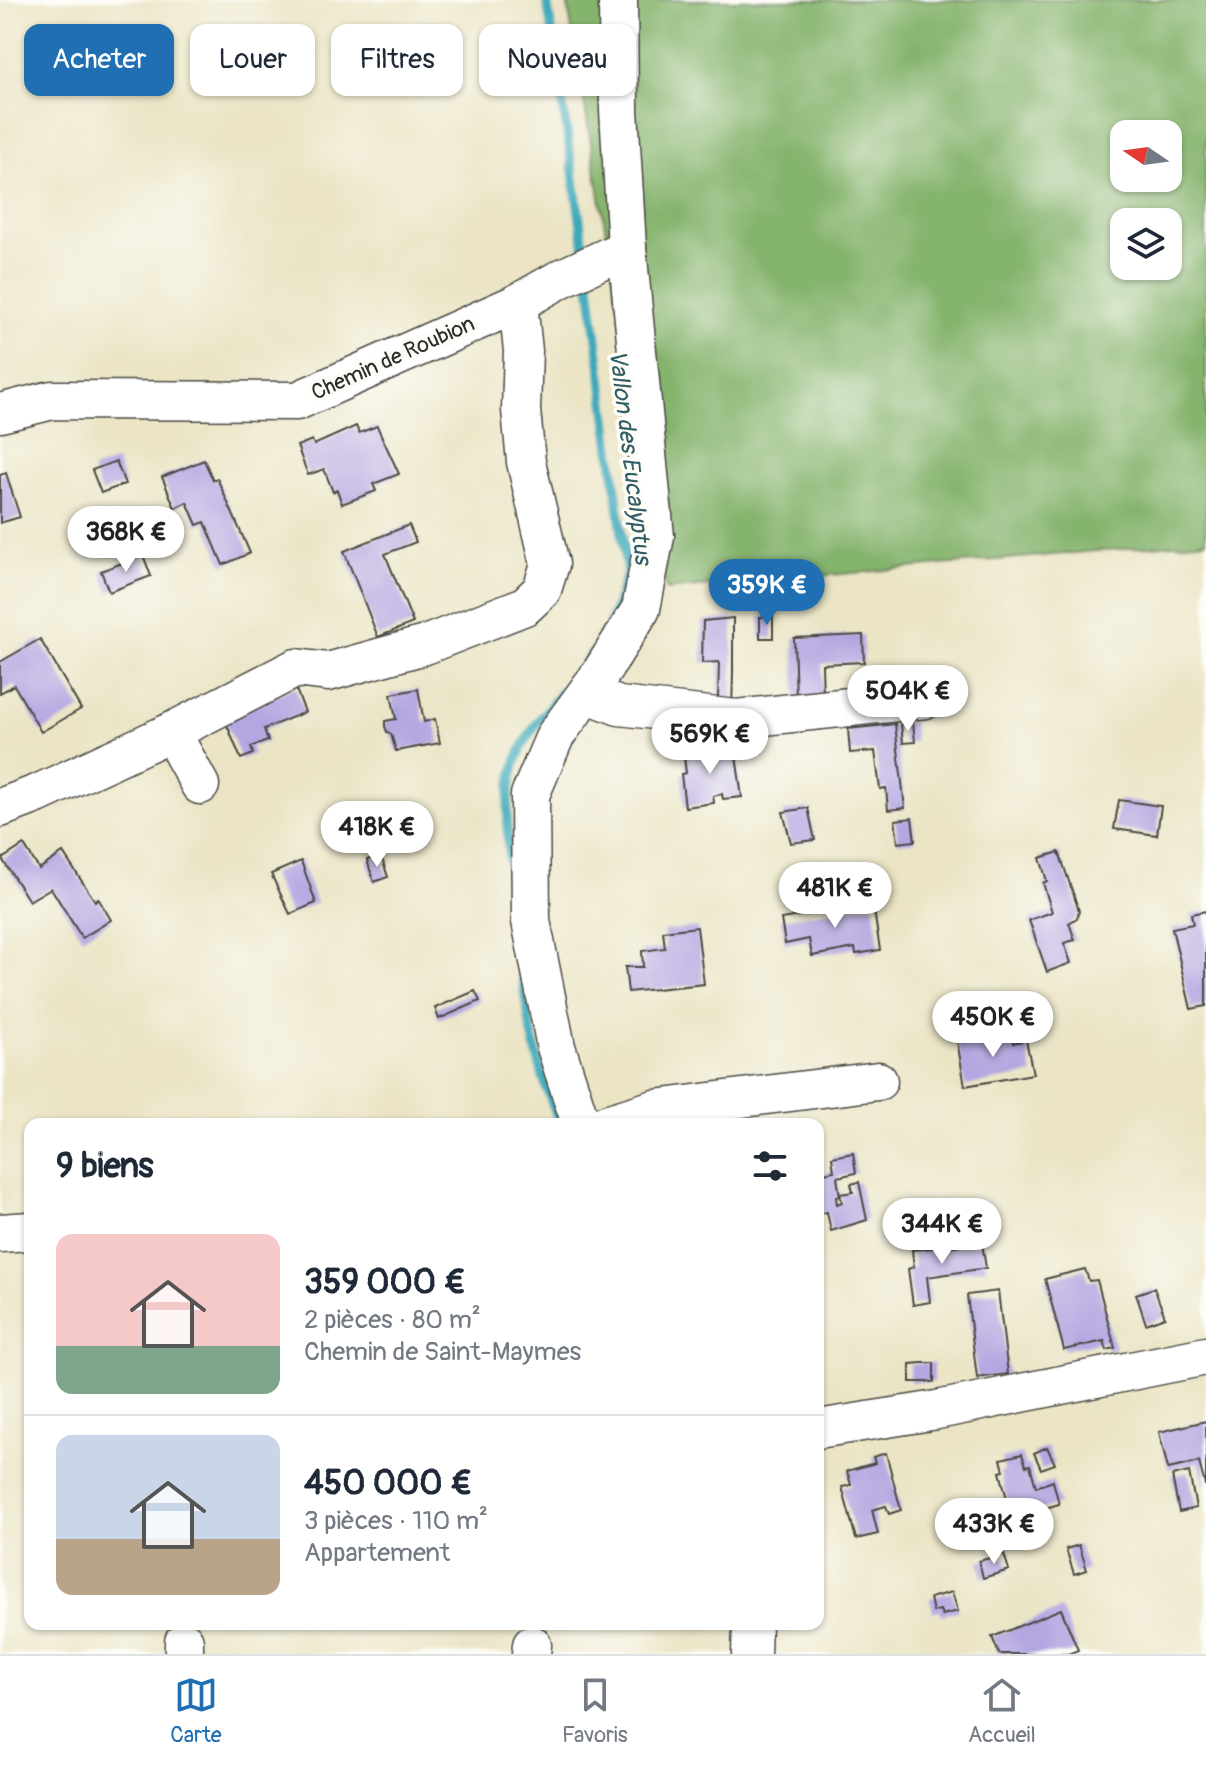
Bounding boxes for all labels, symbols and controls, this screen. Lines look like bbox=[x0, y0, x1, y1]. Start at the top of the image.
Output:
chip: Acheter bbox=[24, 24, 174, 96]
chip: Louer bbox=[190, 24, 315, 96]
chip: Filtres bbox=[331, 24, 463, 96]
chip: Nouveau bbox=[479, 24, 636, 96]
north arrow bbox=[1110, 120, 1182, 192]
map controls bbox=[1110, 120, 1182, 280]
button: layers bbox=[1110, 208, 1182, 280]
street label: Chemin de Roubion bbox=[307, 309, 479, 407]
water label: Vallon des Eucalyptus bbox=[602, 348, 658, 568]
pin: 368K € bbox=[61, 506, 191, 574]
text: 368K € bbox=[85, 516, 167, 548]
pin: 359K € bbox=[702, 559, 832, 627]
text: 359K € bbox=[727, 569, 807, 601]
pin: 504K € bbox=[843, 665, 973, 733]
text: 504K € bbox=[865, 675, 951, 707]
pin: 569K € bbox=[645, 708, 775, 776]
text: 569K € bbox=[669, 718, 751, 750]
pin: 418K € bbox=[312, 801, 442, 869]
text: 418K € bbox=[339, 811, 415, 843]
pin: 481K € bbox=[770, 862, 900, 930]
text: 481K € bbox=[797, 872, 873, 904]
pin: 450K € bbox=[928, 991, 1058, 1059]
text: 450K € bbox=[950, 1001, 1036, 1033]
icon: filters bbox=[748, 1144, 792, 1188]
text: 9 biens bbox=[56, 1145, 153, 1188]
pin: 344K € bbox=[877, 1198, 1007, 1266]
text: 344K € bbox=[900, 1208, 984, 1240]
text: 359 000 € bbox=[304, 1261, 466, 1304]
icon: home bbox=[120, 1266, 216, 1362]
text: 2 pièces · 80 m² bbox=[304, 1304, 481, 1336]
text: Chemin de Saint-Maymes bbox=[304, 1336, 581, 1368]
text: 450 000 € bbox=[304, 1462, 472, 1505]
icon: home bbox=[120, 1467, 216, 1563]
pin: 433K € bbox=[929, 1498, 1059, 1566]
text: 3 pièces · 110 m² bbox=[304, 1505, 488, 1537]
text: 433K € bbox=[953, 1508, 1035, 1540]
text: Appartement bbox=[304, 1537, 450, 1569]
tab: Carte bbox=[170, 1673, 222, 1749]
tab: Favoris bbox=[562, 1673, 628, 1749]
tab: Accueil bbox=[968, 1673, 1036, 1749]

